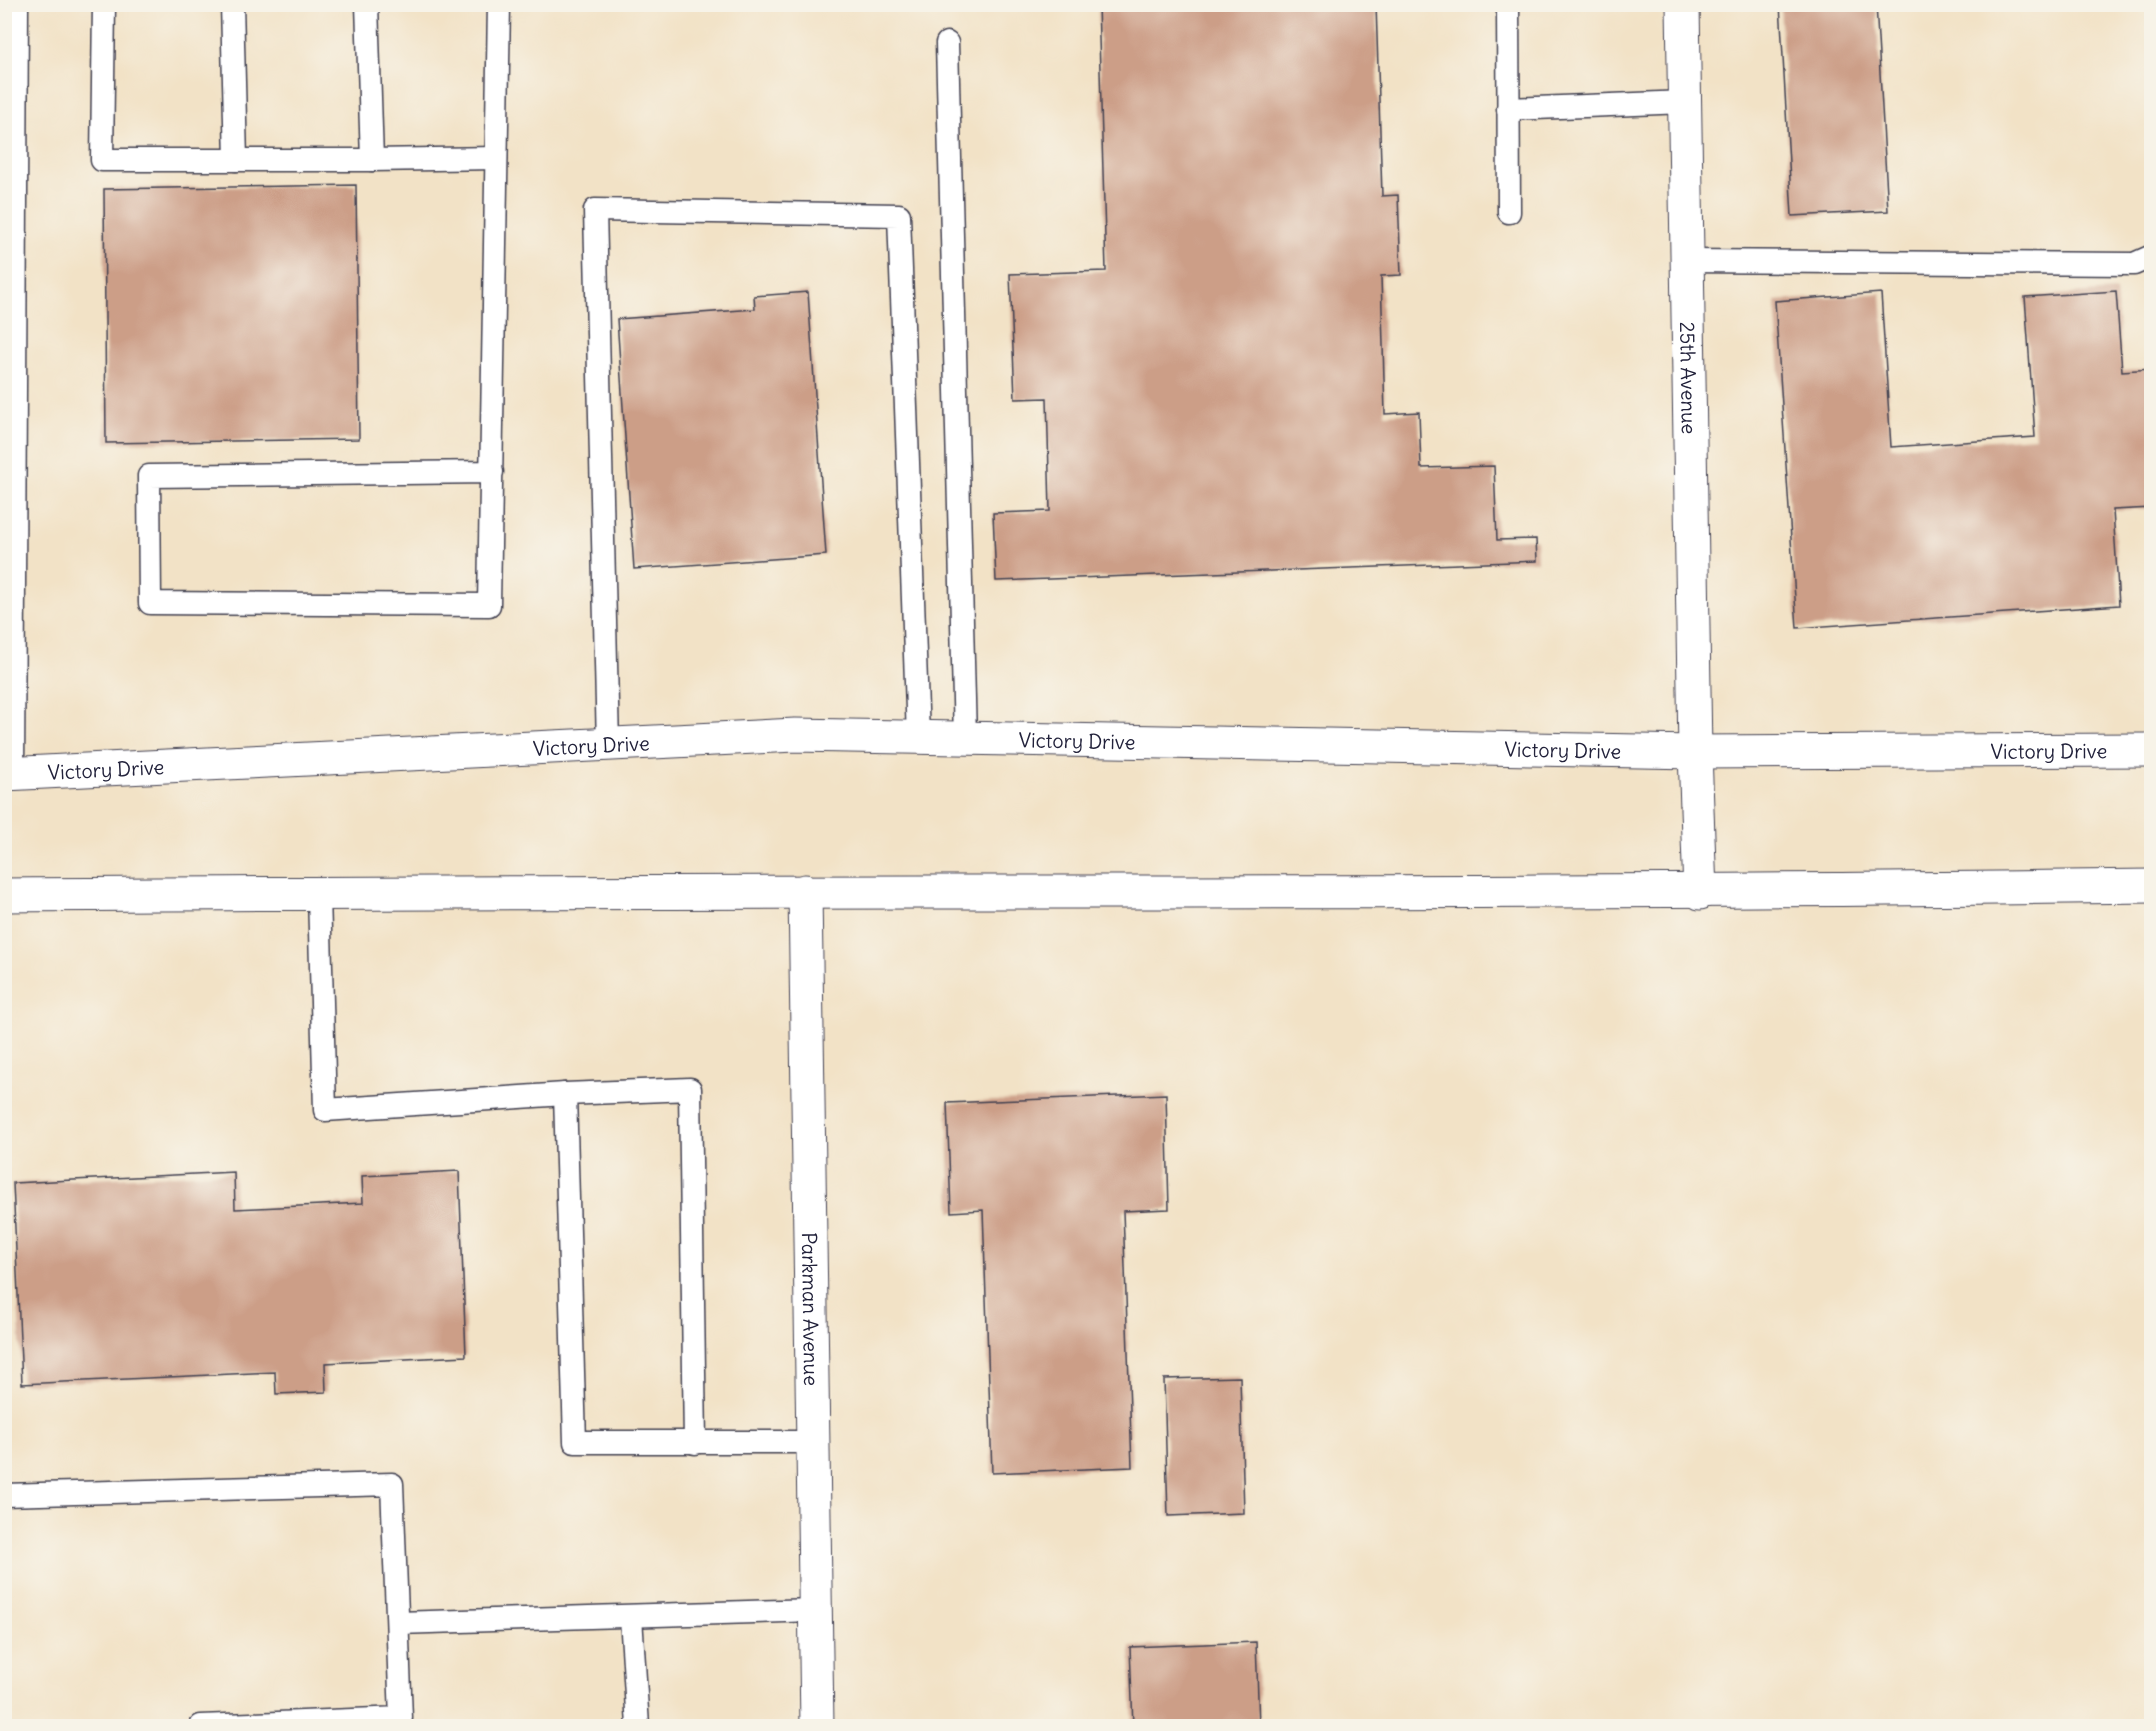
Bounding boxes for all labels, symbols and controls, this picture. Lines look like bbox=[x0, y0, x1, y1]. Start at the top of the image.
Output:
street label: 25th Avenue bbox=[1676, 321, 1702, 434]
street label: Victory Drive bbox=[1018, 727, 1136, 754]
street label: Victory Drive bbox=[532, 730, 650, 760]
street label: Victory Drive bbox=[1504, 736, 1622, 763]
street label: Victory Drive bbox=[1990, 738, 2107, 763]
street label: Victory Drive bbox=[47, 754, 165, 784]
street label: Parkman Avenue bbox=[797, 1232, 825, 1386]

